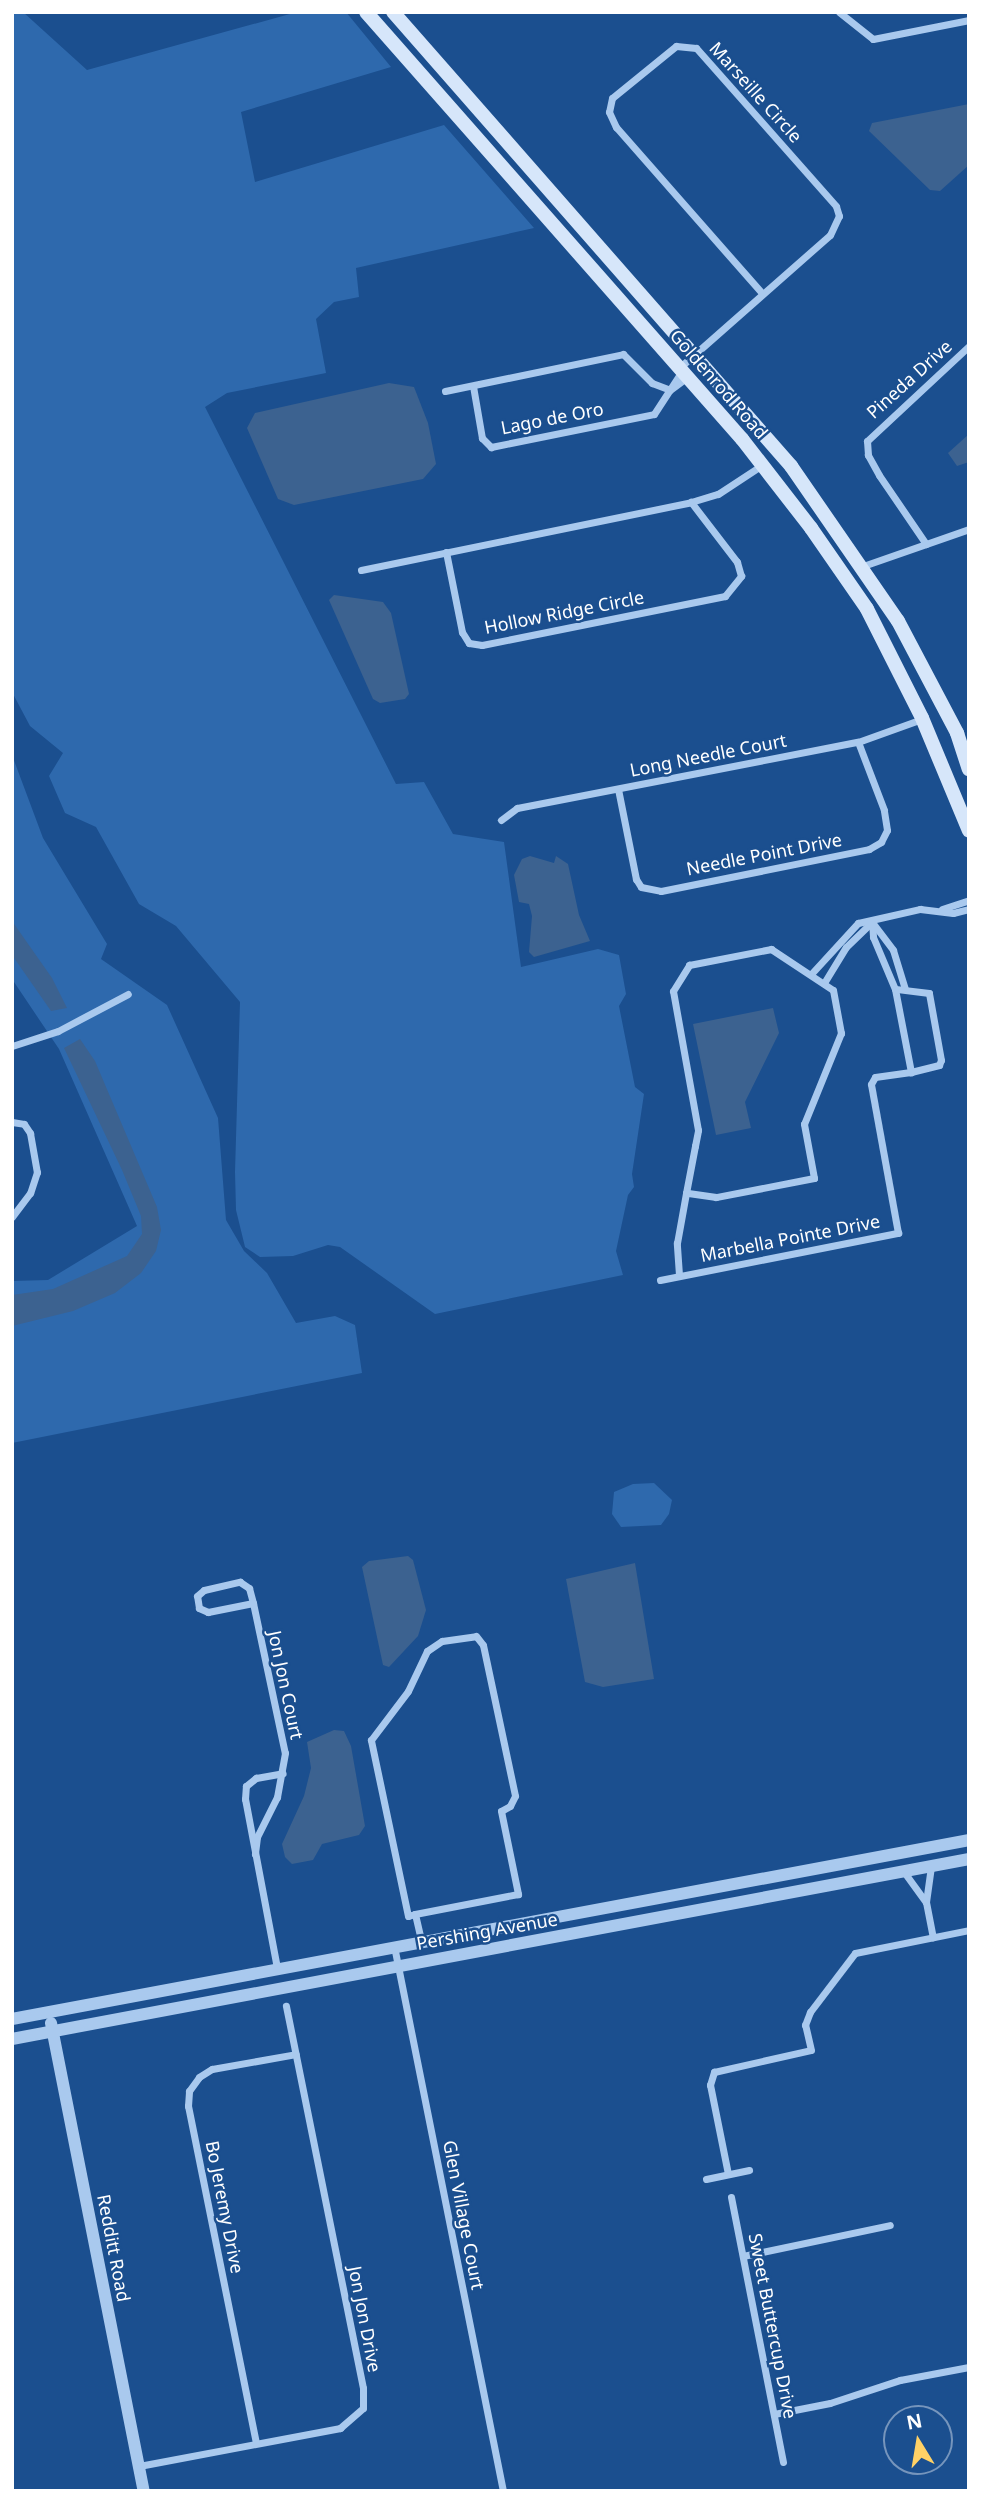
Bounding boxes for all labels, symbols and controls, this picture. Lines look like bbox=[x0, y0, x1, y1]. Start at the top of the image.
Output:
street label: Marseille Circle bbox=[705, 37, 807, 147]
street label: Goldenrod Road bbox=[666, 325, 772, 443]
street label: Pineda Drive bbox=[862, 335, 956, 423]
street label: Lago de Oro bbox=[499, 397, 605, 439]
street label: Hollow Ridge Circle bbox=[482, 586, 646, 638]
street label: Long Needle Court bbox=[628, 729, 788, 781]
street label: Needle Point Drive bbox=[685, 828, 843, 880]
street label: Marbella Pointe Drive bbox=[698, 1210, 882, 1266]
street label: Jon Jon Court bbox=[264, 1629, 308, 1741]
street label: Pershing Avenue bbox=[415, 1908, 559, 1954]
street label: Glen Village Court bbox=[439, 2138, 489, 2292]
street label: Bo Jeremy Drive bbox=[202, 2139, 248, 2275]
street label: Redditt Road bbox=[93, 2192, 135, 2304]
street label: Sweet Buttercup Drive bbox=[744, 2231, 802, 2421]
street label: Jon Jon Drive bbox=[344, 2264, 386, 2374]
north arrow bbox=[883, 2405, 953, 2475]
text: N bbox=[904, 2407, 924, 2436]

